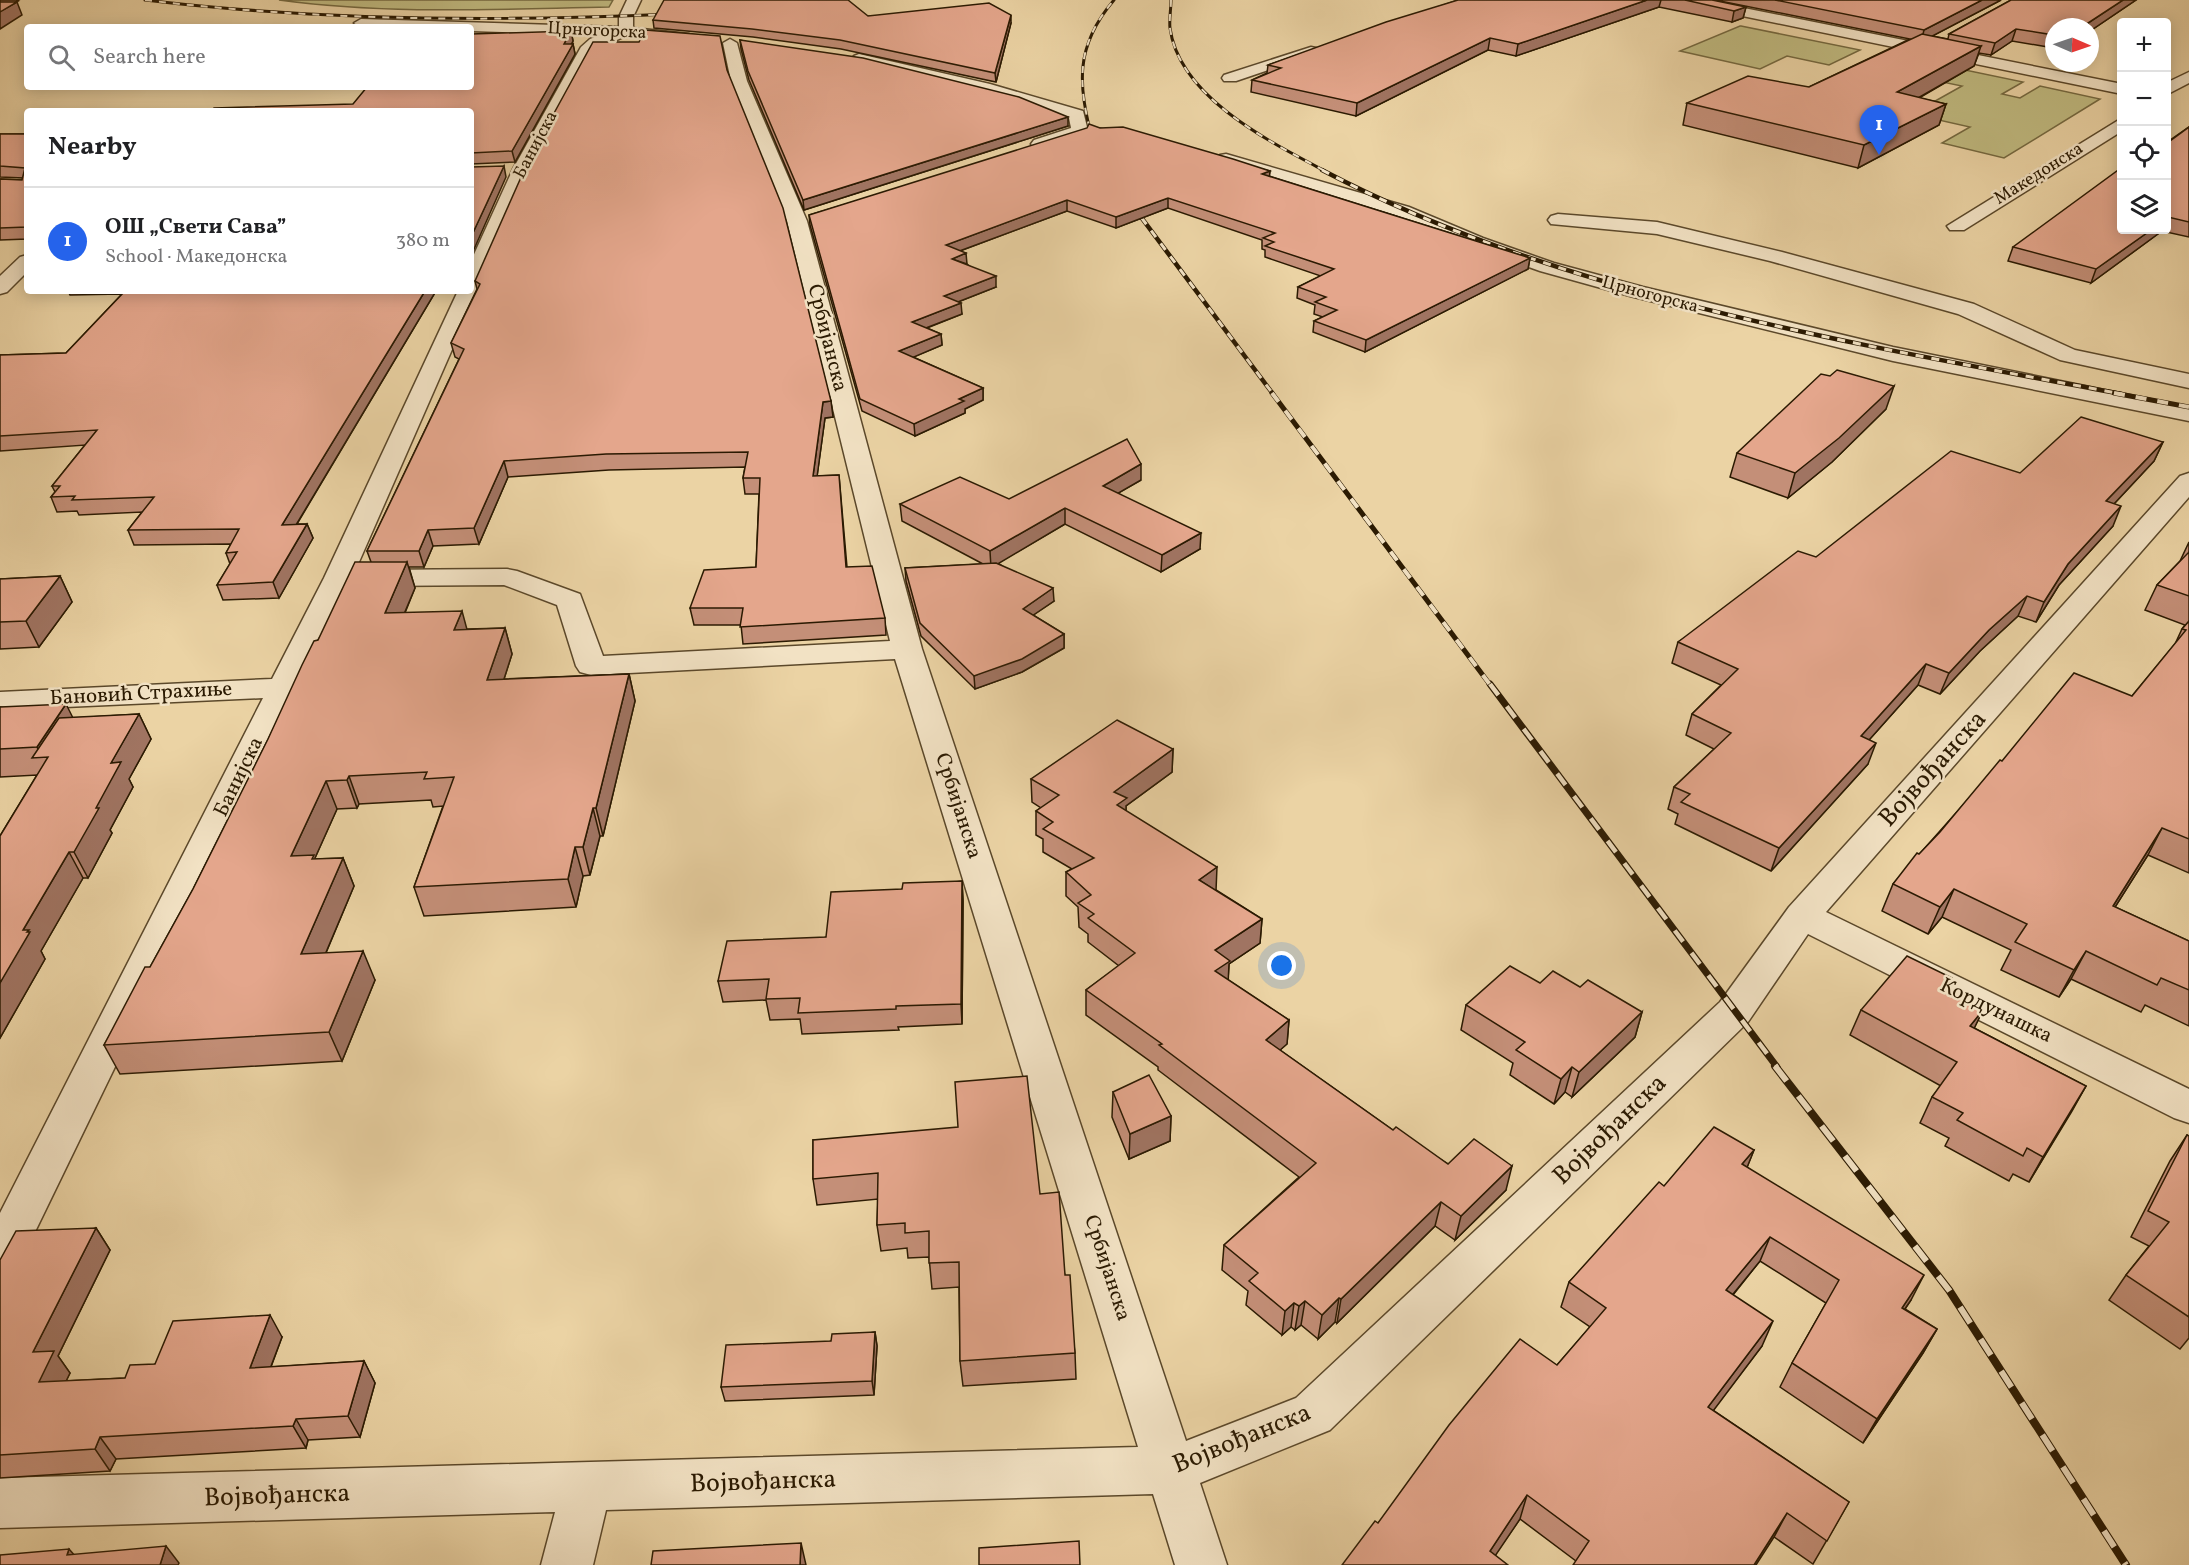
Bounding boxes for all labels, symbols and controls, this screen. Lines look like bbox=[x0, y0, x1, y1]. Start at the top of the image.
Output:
street label: Црногорска bbox=[547, 16, 647, 46]
north arrow bbox=[2045, 18, 2099, 72]
map controls bbox=[2117, 18, 2171, 234]
button: + bbox=[2117, 18, 2171, 72]
search box bbox=[24, 24, 474, 90]
icon: search bbox=[45, 41, 78, 74]
text: Search here bbox=[93, 42, 206, 73]
button: − bbox=[2117, 72, 2171, 126]
pin: 1 bbox=[1860, 106, 1898, 155]
street label: Банијска bbox=[508, 107, 564, 183]
button: locate bbox=[2117, 126, 2171, 180]
text: Nearby bbox=[48, 129, 137, 165]
street label: Македонска bbox=[1990, 137, 2088, 211]
button: layers bbox=[2117, 180, 2171, 234]
text: ОШ „Свети Сава” bbox=[105, 212, 287, 243]
text: 1 bbox=[63, 227, 72, 255]
text: 380 m bbox=[396, 227, 450, 255]
text: School · Македонска bbox=[105, 243, 288, 271]
street label: Црногорска bbox=[1599, 270, 1701, 320]
street label: Србијанска bbox=[800, 281, 854, 395]
street label: Бановић Страхиње bbox=[49, 675, 233, 713]
street label: Војвођанска bbox=[1871, 703, 1995, 835]
street label: Банијска bbox=[207, 732, 271, 822]
street label: Србијанска bbox=[927, 749, 989, 863]
your location bbox=[1267, 951, 1296, 980]
street label: Кордунашка bbox=[1935, 971, 2057, 1051]
street label: Војвођанска bbox=[1545, 1066, 1675, 1194]
street label: Србијанска bbox=[1076, 1211, 1138, 1325]
street label: Војвођанска bbox=[1167, 1395, 1317, 1483]
street label: Војвођанска bbox=[689, 1461, 837, 1503]
street label: Војвођанска bbox=[203, 1475, 351, 1517]

